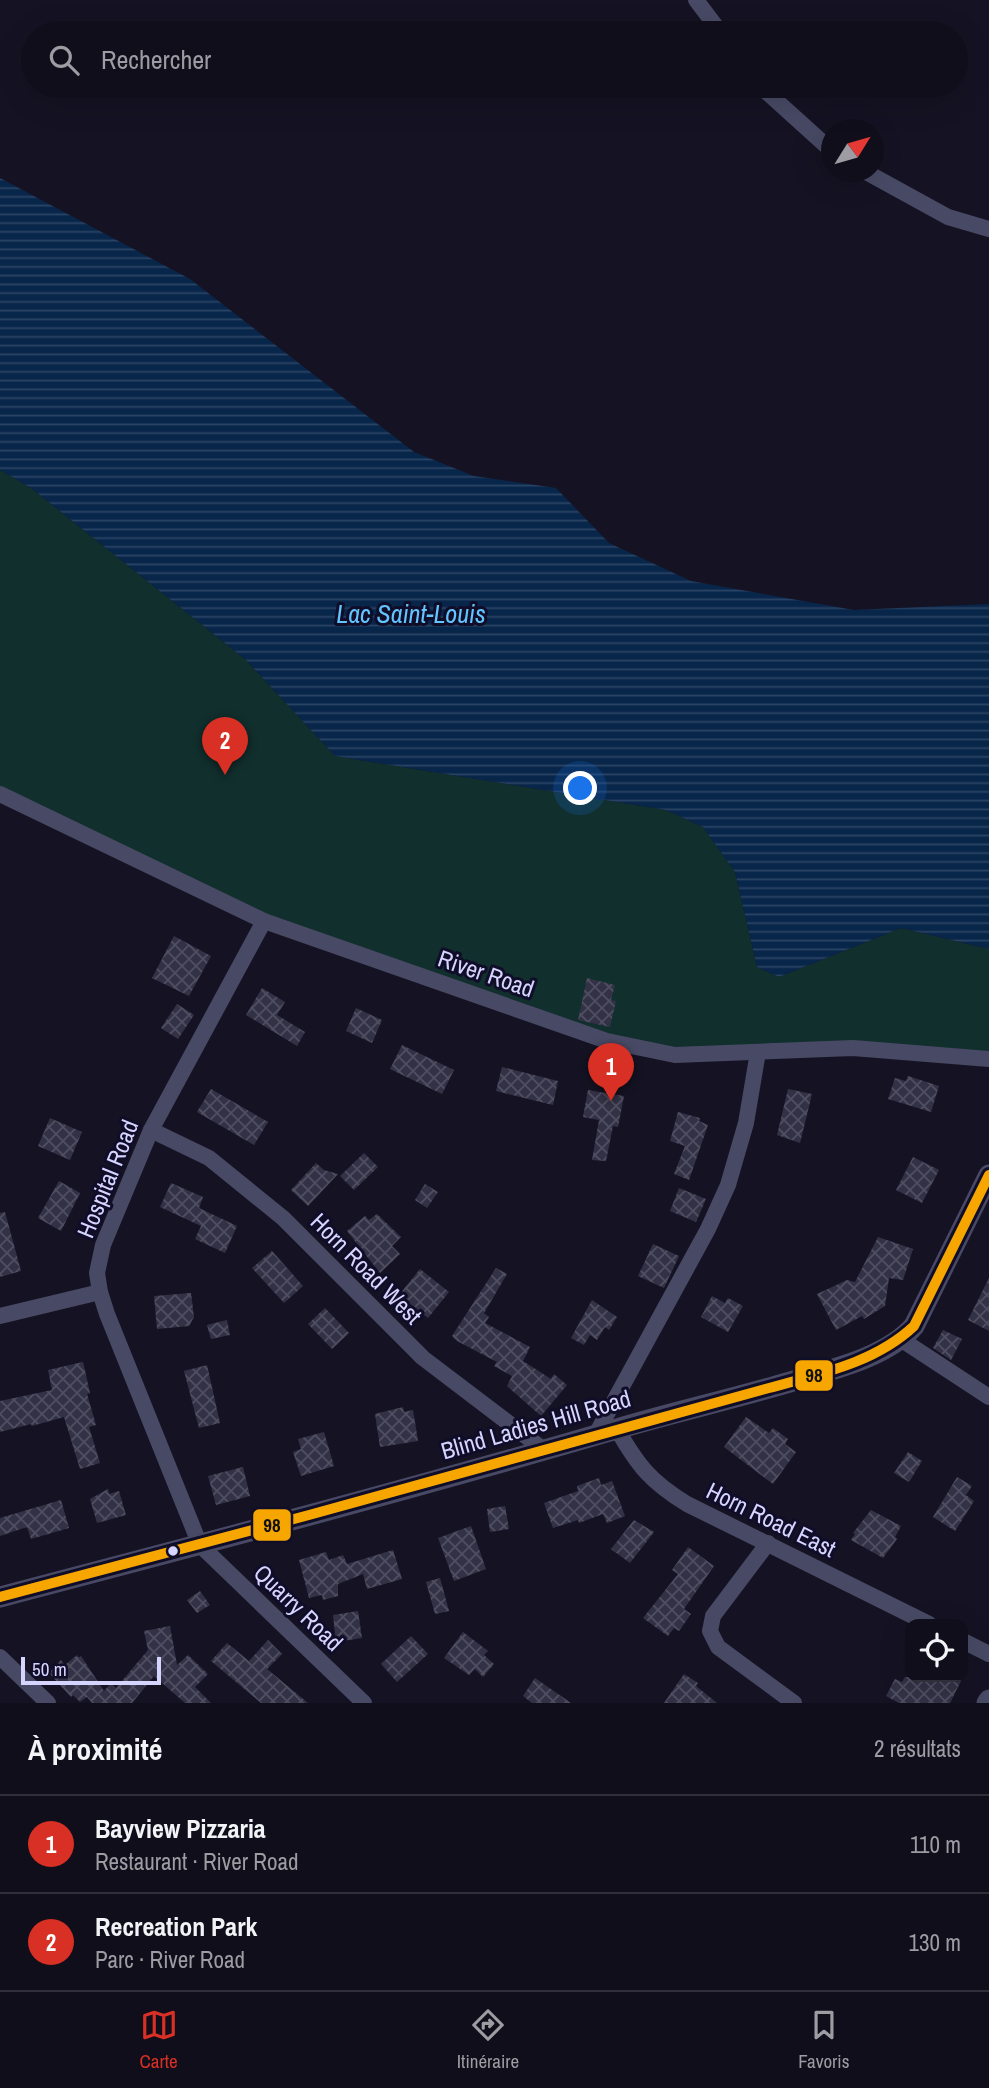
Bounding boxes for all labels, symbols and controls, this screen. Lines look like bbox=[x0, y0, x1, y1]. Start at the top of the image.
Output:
search box bbox=[21, 21, 968, 98]
icon: search bbox=[45, 41, 83, 79]
text: Rechercher bbox=[101, 42, 211, 77]
north arrow bbox=[821, 119, 884, 182]
water label: Lac Saint-Louis bbox=[336, 596, 486, 631]
pin: 2 bbox=[202, 717, 248, 775]
your location bbox=[563, 771, 597, 805]
street label: River Road bbox=[434, 942, 539, 1004]
pin: 1 bbox=[588, 1043, 634, 1101]
street label: Hospital Road bbox=[69, 1115, 145, 1242]
street label: Horn Road West bbox=[304, 1206, 430, 1331]
line badge: 98 bbox=[794, 1359, 834, 1392]
text: 98 bbox=[805, 1362, 823, 1388]
street label: Blind Ladies Hill Road bbox=[437, 1382, 634, 1466]
street label: Horn Road East bbox=[702, 1474, 842, 1564]
line badge: 98 bbox=[252, 1508, 292, 1542]
text: 98 bbox=[263, 1512, 281, 1538]
unlabelled marker bbox=[166, 1544, 180, 1558]
street label: Quarry Road bbox=[247, 1557, 350, 1658]
map controls bbox=[905, 1619, 968, 1682]
button: locate bbox=[905, 1619, 968, 1682]
scale bar bbox=[21, 1654, 161, 1686]
text: 50 m bbox=[32, 1656, 67, 1682]
text: À proximité bbox=[28, 1729, 162, 1769]
text: 2 résultats bbox=[874, 1733, 961, 1764]
text: Bayview Pizzaria bbox=[95, 1811, 266, 1846]
text: 1 bbox=[46, 1829, 56, 1860]
text: 110 m bbox=[910, 1829, 961, 1860]
text: Restaurant · River Road bbox=[95, 1846, 298, 1877]
text: Recreation Park bbox=[95, 1909, 257, 1944]
text: 2 bbox=[46, 1927, 56, 1958]
text: 130 m bbox=[909, 1927, 961, 1958]
text: Parc · River Road bbox=[95, 1944, 245, 1975]
tab: Carte bbox=[140, 2006, 178, 2074]
tab: Itinéraire bbox=[457, 2006, 519, 2074]
tab: Favoris bbox=[798, 2006, 849, 2074]

